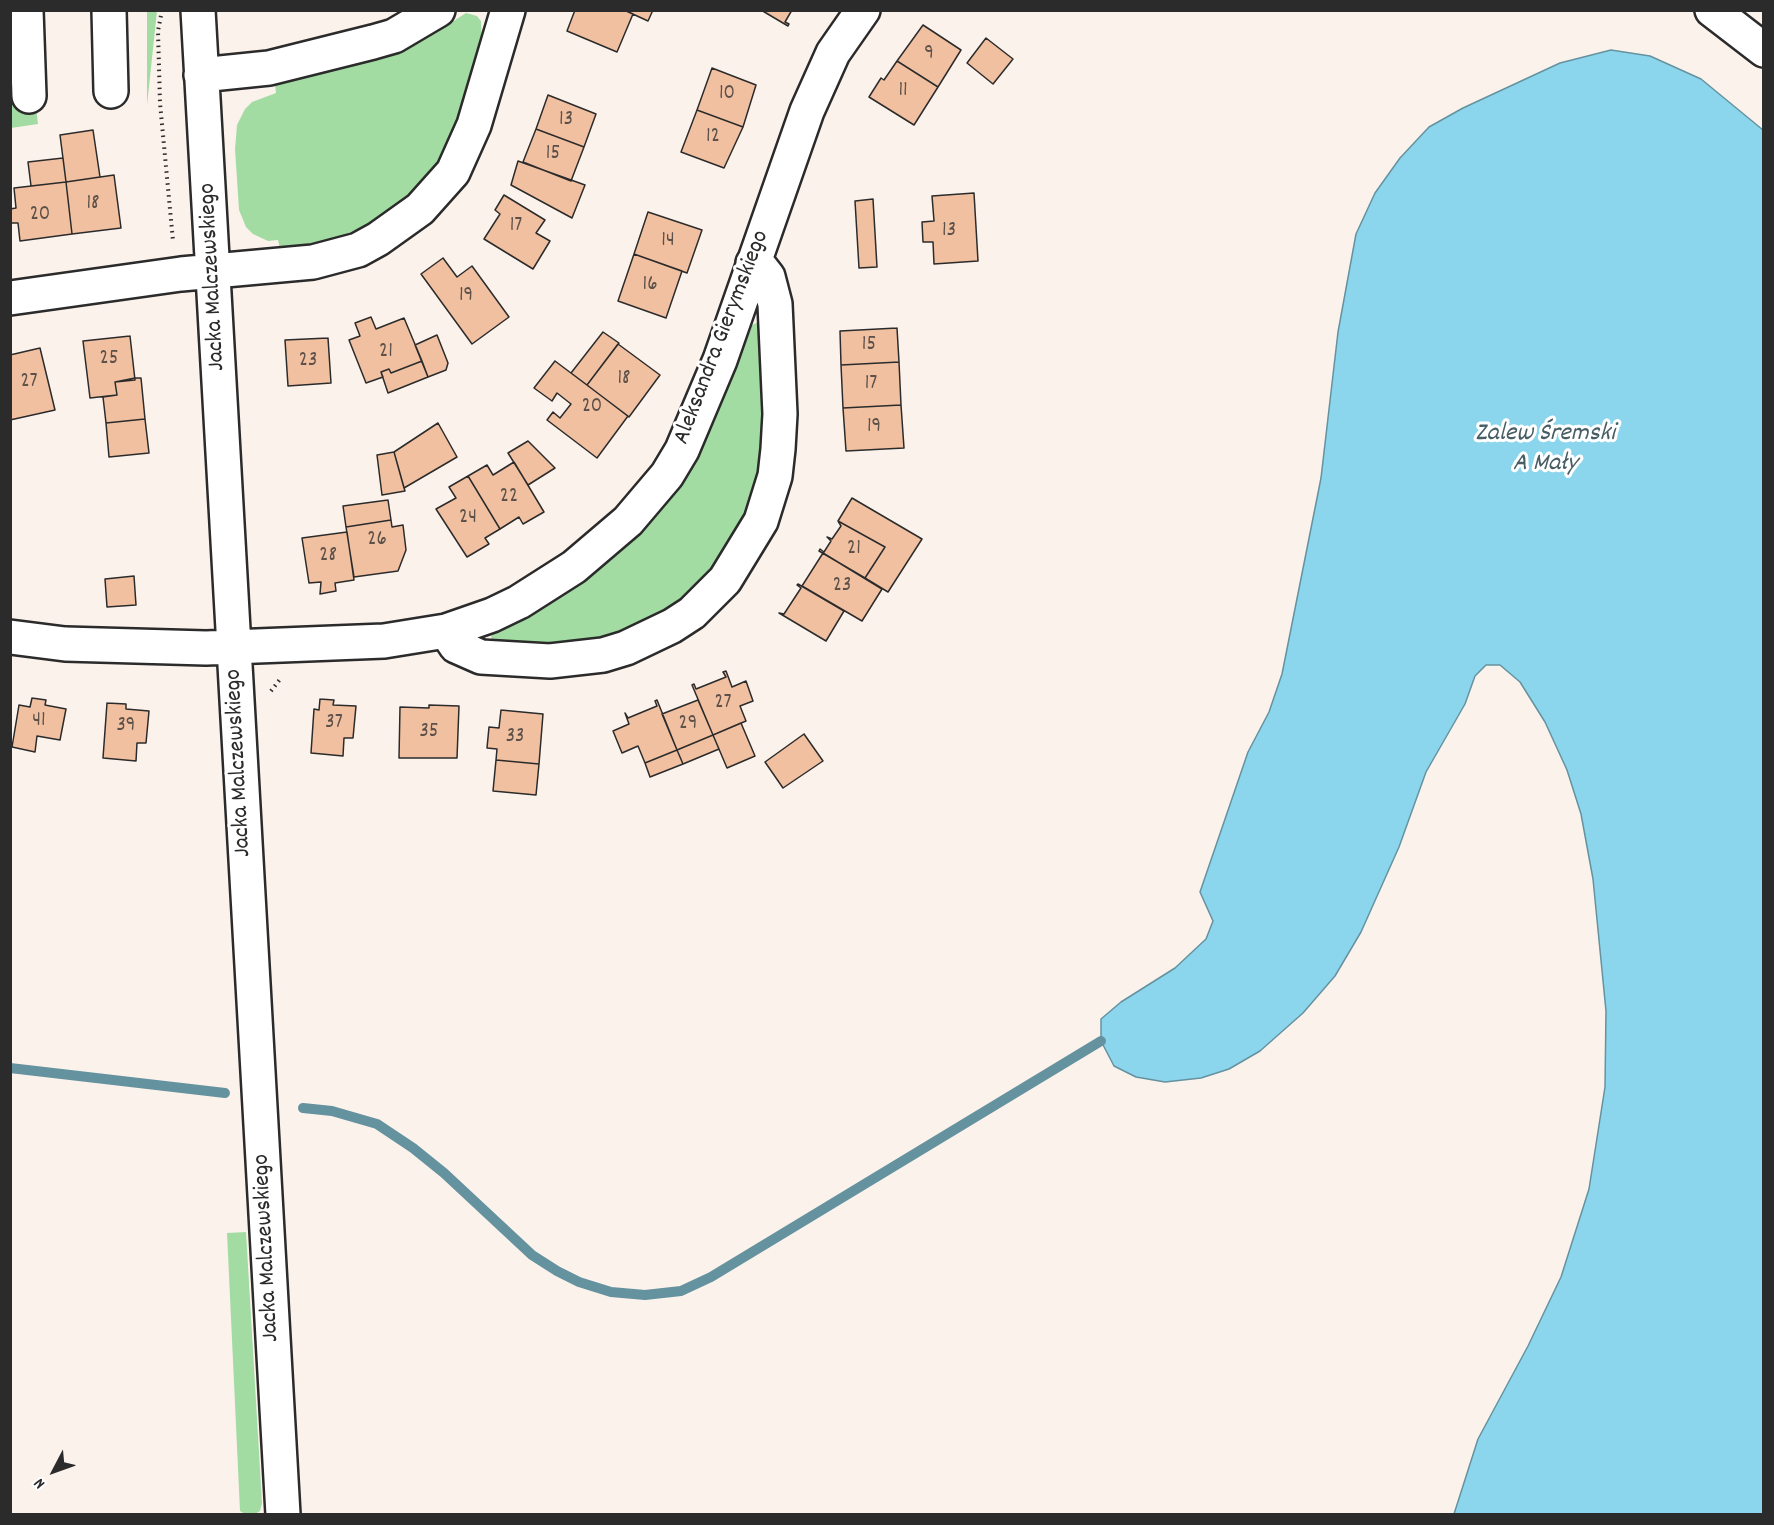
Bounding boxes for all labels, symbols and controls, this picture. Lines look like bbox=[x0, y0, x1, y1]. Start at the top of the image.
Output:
house number: 9 bbox=[924, 42, 934, 68]
house number: 11 bbox=[898, 79, 908, 105]
house number: 10 bbox=[719, 82, 735, 108]
house number: 13 bbox=[559, 108, 573, 134]
house number: 12 bbox=[706, 125, 720, 151]
house number: 15 bbox=[546, 142, 560, 168]
street label: Jacka Malczewskiego bbox=[195, 182, 233, 372]
house number: 18 bbox=[86, 192, 100, 218]
house number: 20 bbox=[30, 203, 50, 229]
house number: 17 bbox=[510, 214, 522, 240]
house number: 13 bbox=[942, 219, 956, 245]
street label: Aleksandra Gierymskiego bbox=[669, 227, 777, 449]
house number: 14 bbox=[661, 229, 675, 255]
house number: 16 bbox=[643, 273, 657, 299]
house number: 19 bbox=[459, 284, 473, 310]
house number: 15 bbox=[862, 333, 876, 359]
house number: 21 bbox=[379, 340, 393, 366]
house number: 25 bbox=[100, 347, 118, 373]
house number: 23 bbox=[299, 349, 317, 375]
house number: 18 bbox=[617, 367, 631, 393]
house number: 27 bbox=[20, 370, 38, 396]
house number: 17 bbox=[865, 372, 877, 398]
house number: 20 bbox=[582, 395, 602, 421]
house number: 19 bbox=[867, 415, 881, 441]
water label: Zalew Śremski A Mały bbox=[1475, 419, 1615, 480]
house number: 22 bbox=[500, 485, 518, 511]
house number: 24 bbox=[459, 506, 477, 532]
house number: 26 bbox=[367, 528, 387, 554]
house number: 21 bbox=[847, 537, 861, 563]
house number: 28 bbox=[319, 544, 337, 570]
house number: 23 bbox=[833, 574, 851, 600]
street label: Jacka Malczewskiego bbox=[221, 668, 259, 858]
house number: 27 bbox=[714, 691, 732, 717]
house number: 41 bbox=[32, 709, 46, 735]
house number: 37 bbox=[325, 711, 343, 737]
house number: 29 bbox=[679, 712, 697, 738]
house number: 39 bbox=[117, 714, 135, 740]
house number: 35 bbox=[419, 720, 439, 746]
house number: 33 bbox=[506, 725, 524, 751]
street label: Jacka Malczewskiego bbox=[249, 1153, 287, 1343]
north arrow bbox=[24, 1441, 84, 1501]
text: N bbox=[29, 1473, 51, 1494]

